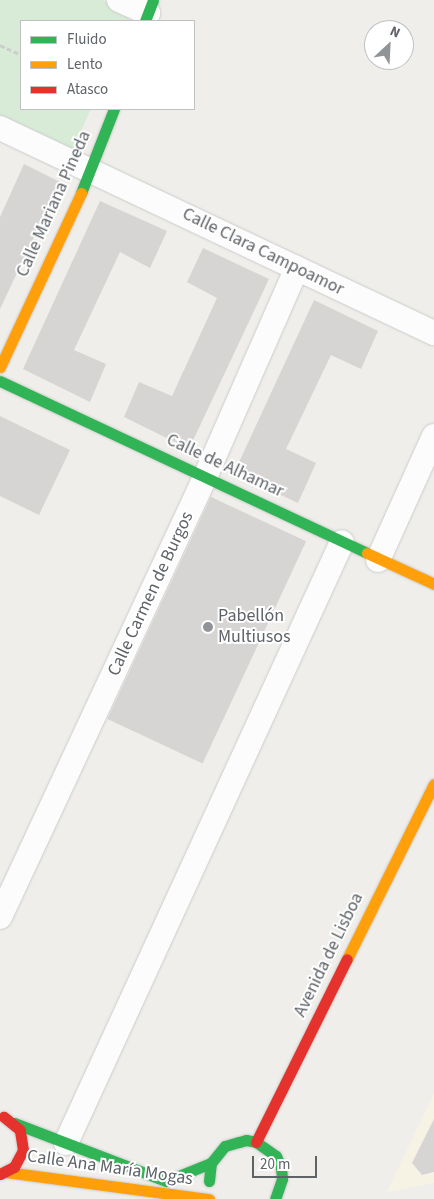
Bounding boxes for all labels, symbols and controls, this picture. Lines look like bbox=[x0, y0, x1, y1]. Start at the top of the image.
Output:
legend bbox=[20, 20, 195, 110]
north arrow bbox=[364, 20, 414, 70]
text: N bbox=[386, 21, 403, 43]
text: Fluido bbox=[67, 29, 107, 50]
text: Lento bbox=[67, 54, 103, 75]
text: Atasco bbox=[67, 79, 108, 100]
street label: Calle Mariana Pineda bbox=[12, 127, 96, 281]
street label: Calle Clara Campoamor bbox=[179, 203, 347, 301]
street label: Calle de Alhamar bbox=[163, 429, 287, 503]
street label: Calle Carmen de Burgos bbox=[103, 508, 199, 680]
place label: Pabellón Multiusos bbox=[218, 606, 291, 649]
marker: Pabellón Multiusos bbox=[202, 621, 214, 633]
street label: Avenida de Lisboa bbox=[290, 889, 368, 1021]
street label: Calle Ana María Mogas bbox=[26, 1146, 194, 1190]
scale bar bbox=[254, 1146, 319, 1178]
text: 20 m bbox=[260, 1154, 290, 1175]

